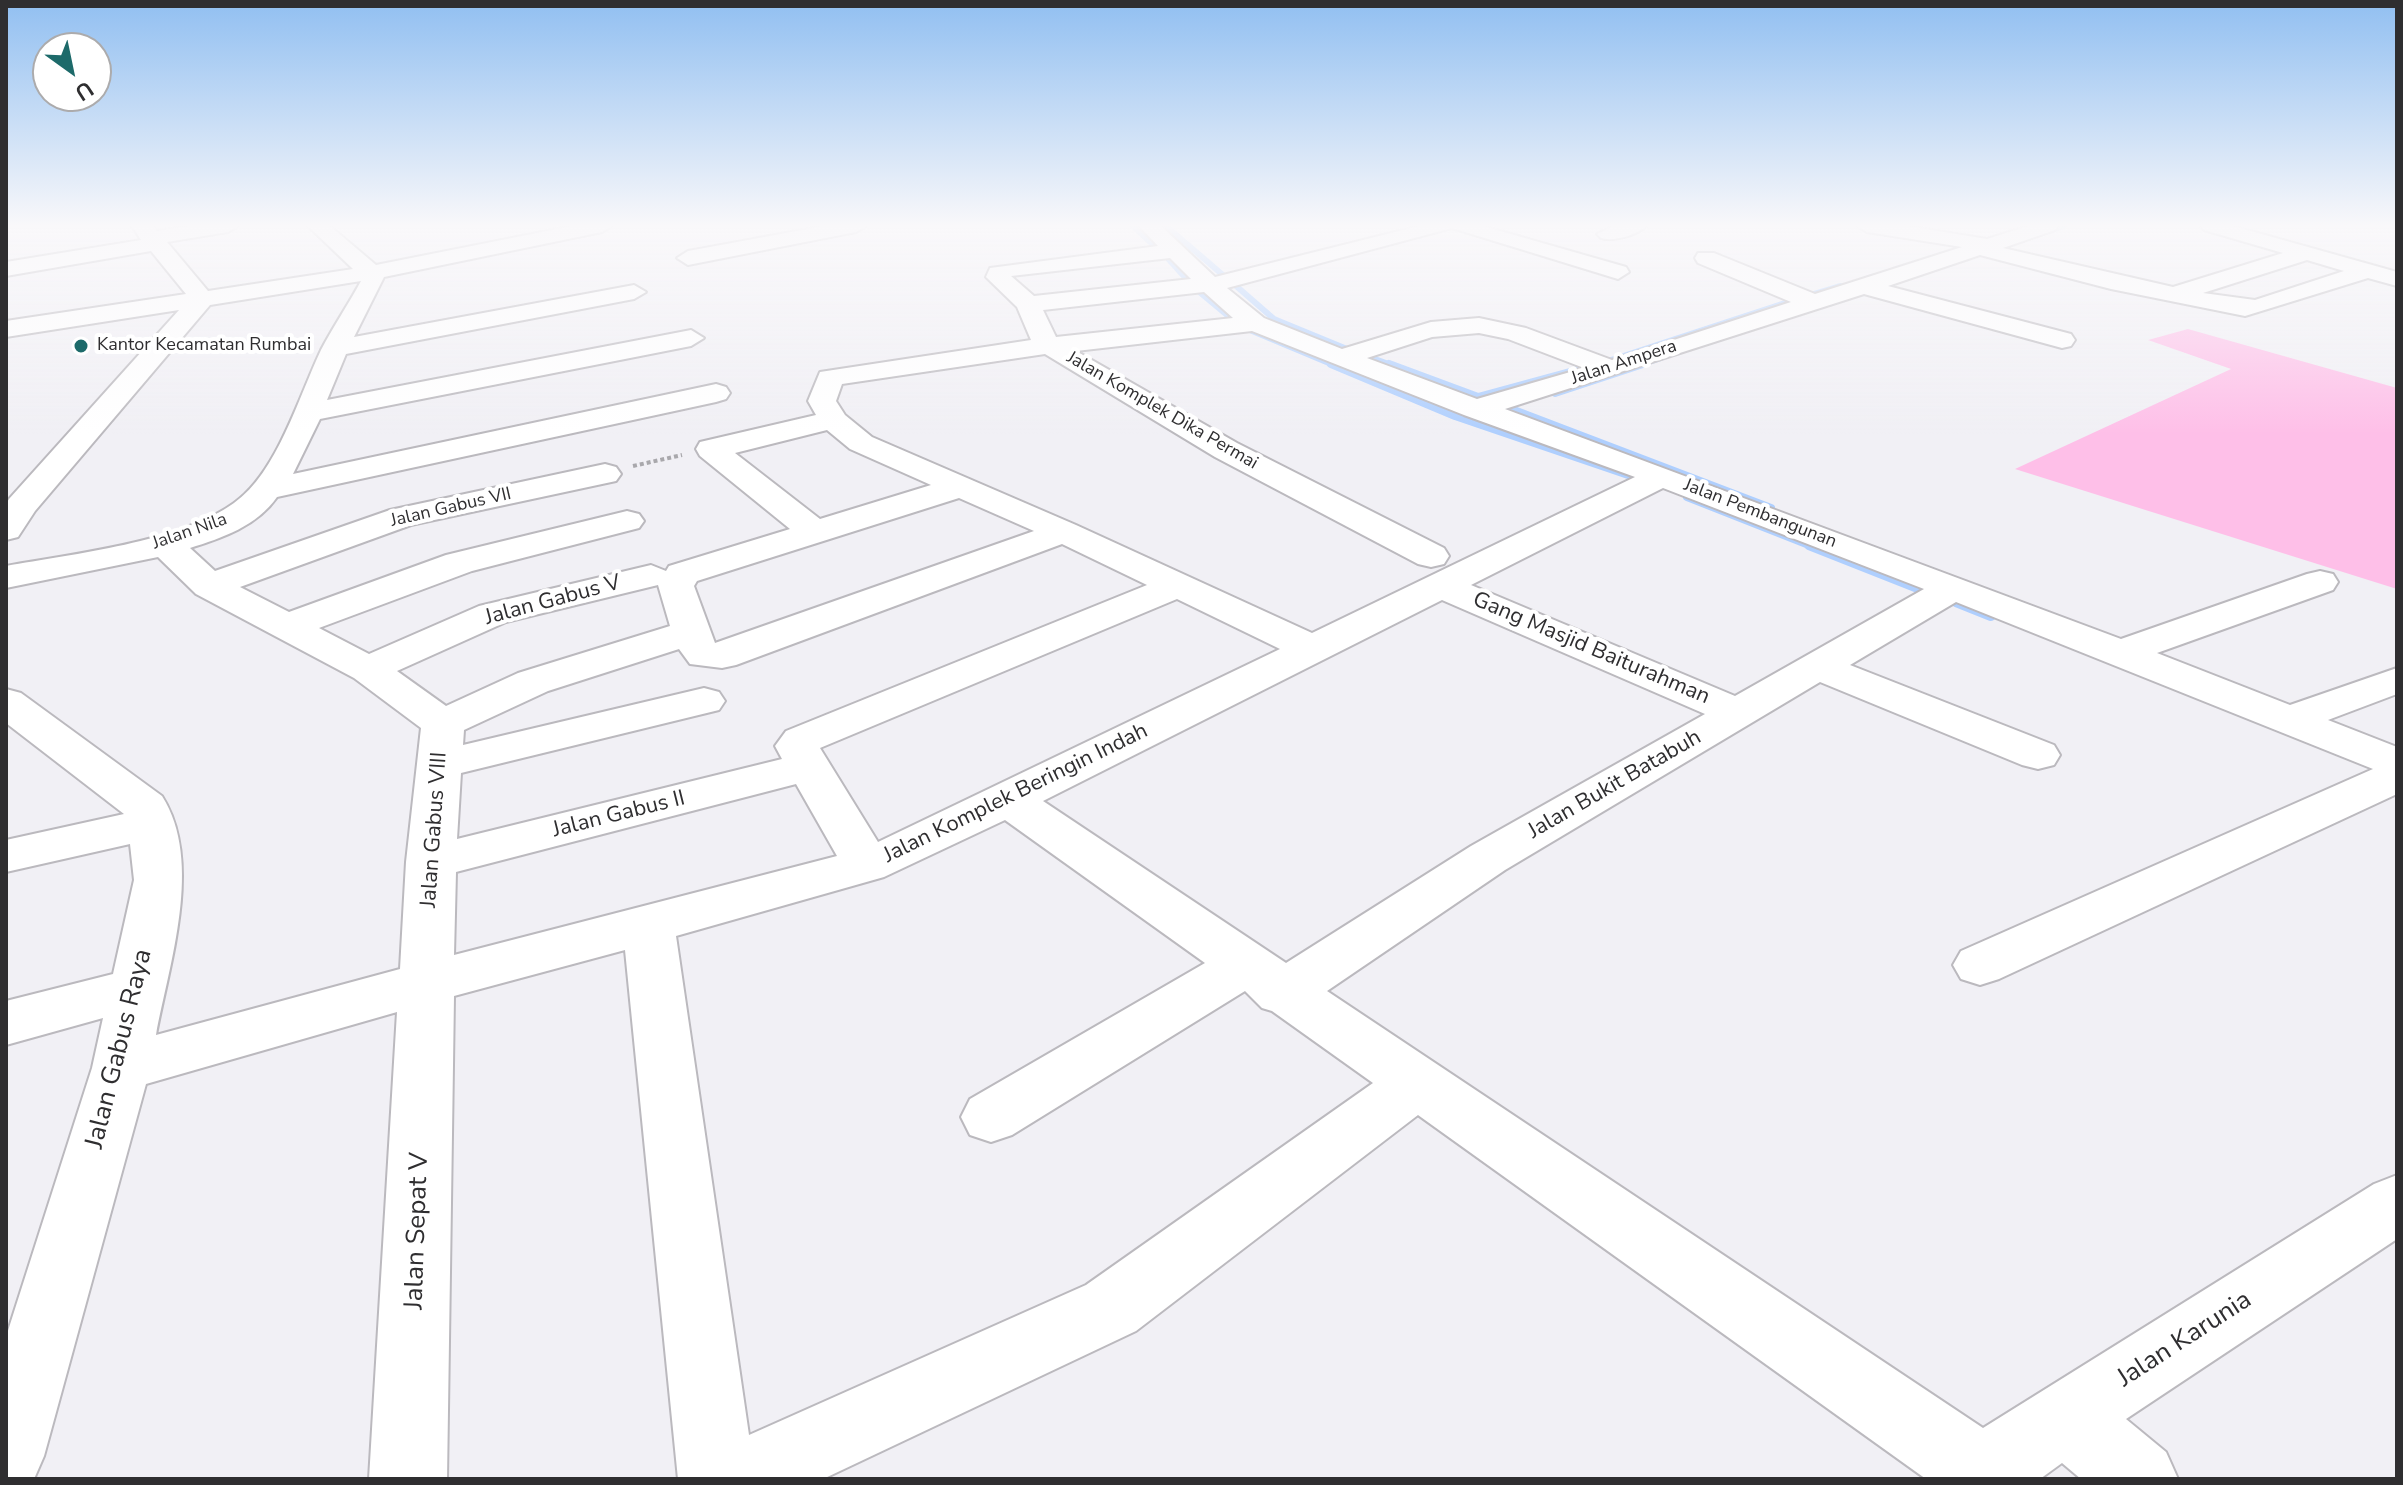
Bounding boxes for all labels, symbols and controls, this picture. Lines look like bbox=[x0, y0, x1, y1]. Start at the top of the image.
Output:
north arrow bbox=[32, 32, 112, 112]
text: U bbox=[69, 73, 99, 107]
place label: Kantor Kecamatan Rumbai bbox=[97, 335, 311, 357]
street label: Jalan Ampera bbox=[1569, 336, 1679, 390]
marker: Kantor Kecamatan Rumbai bbox=[72, 337, 90, 355]
street label: Jalan Komplek Dika Permai bbox=[1063, 347, 1261, 475]
street label: Jalan Pembangunan bbox=[1681, 475, 1839, 553]
street label: Jalan Gabus VII bbox=[389, 484, 513, 532]
street label: Jalan Nila bbox=[150, 509, 230, 555]
street label: Jalan Gabus V bbox=[482, 570, 624, 632]
street label: Gang Masjid Baiturahman bbox=[1468, 587, 1714, 711]
street label: Jalan Komplek Beringin Indah bbox=[880, 718, 1152, 870]
street label: Jalan Bukit Batabuh bbox=[1524, 725, 1706, 845]
street label: Jalan Gabus VIII bbox=[416, 751, 454, 909]
street label: Jalan Gabus II bbox=[550, 786, 688, 844]
street label: Jalan Gabus Raya bbox=[80, 946, 160, 1152]
street label: Jalan Sepat V bbox=[400, 1152, 436, 1310]
street label: Jalan Karunia bbox=[2112, 1285, 2258, 1395]

